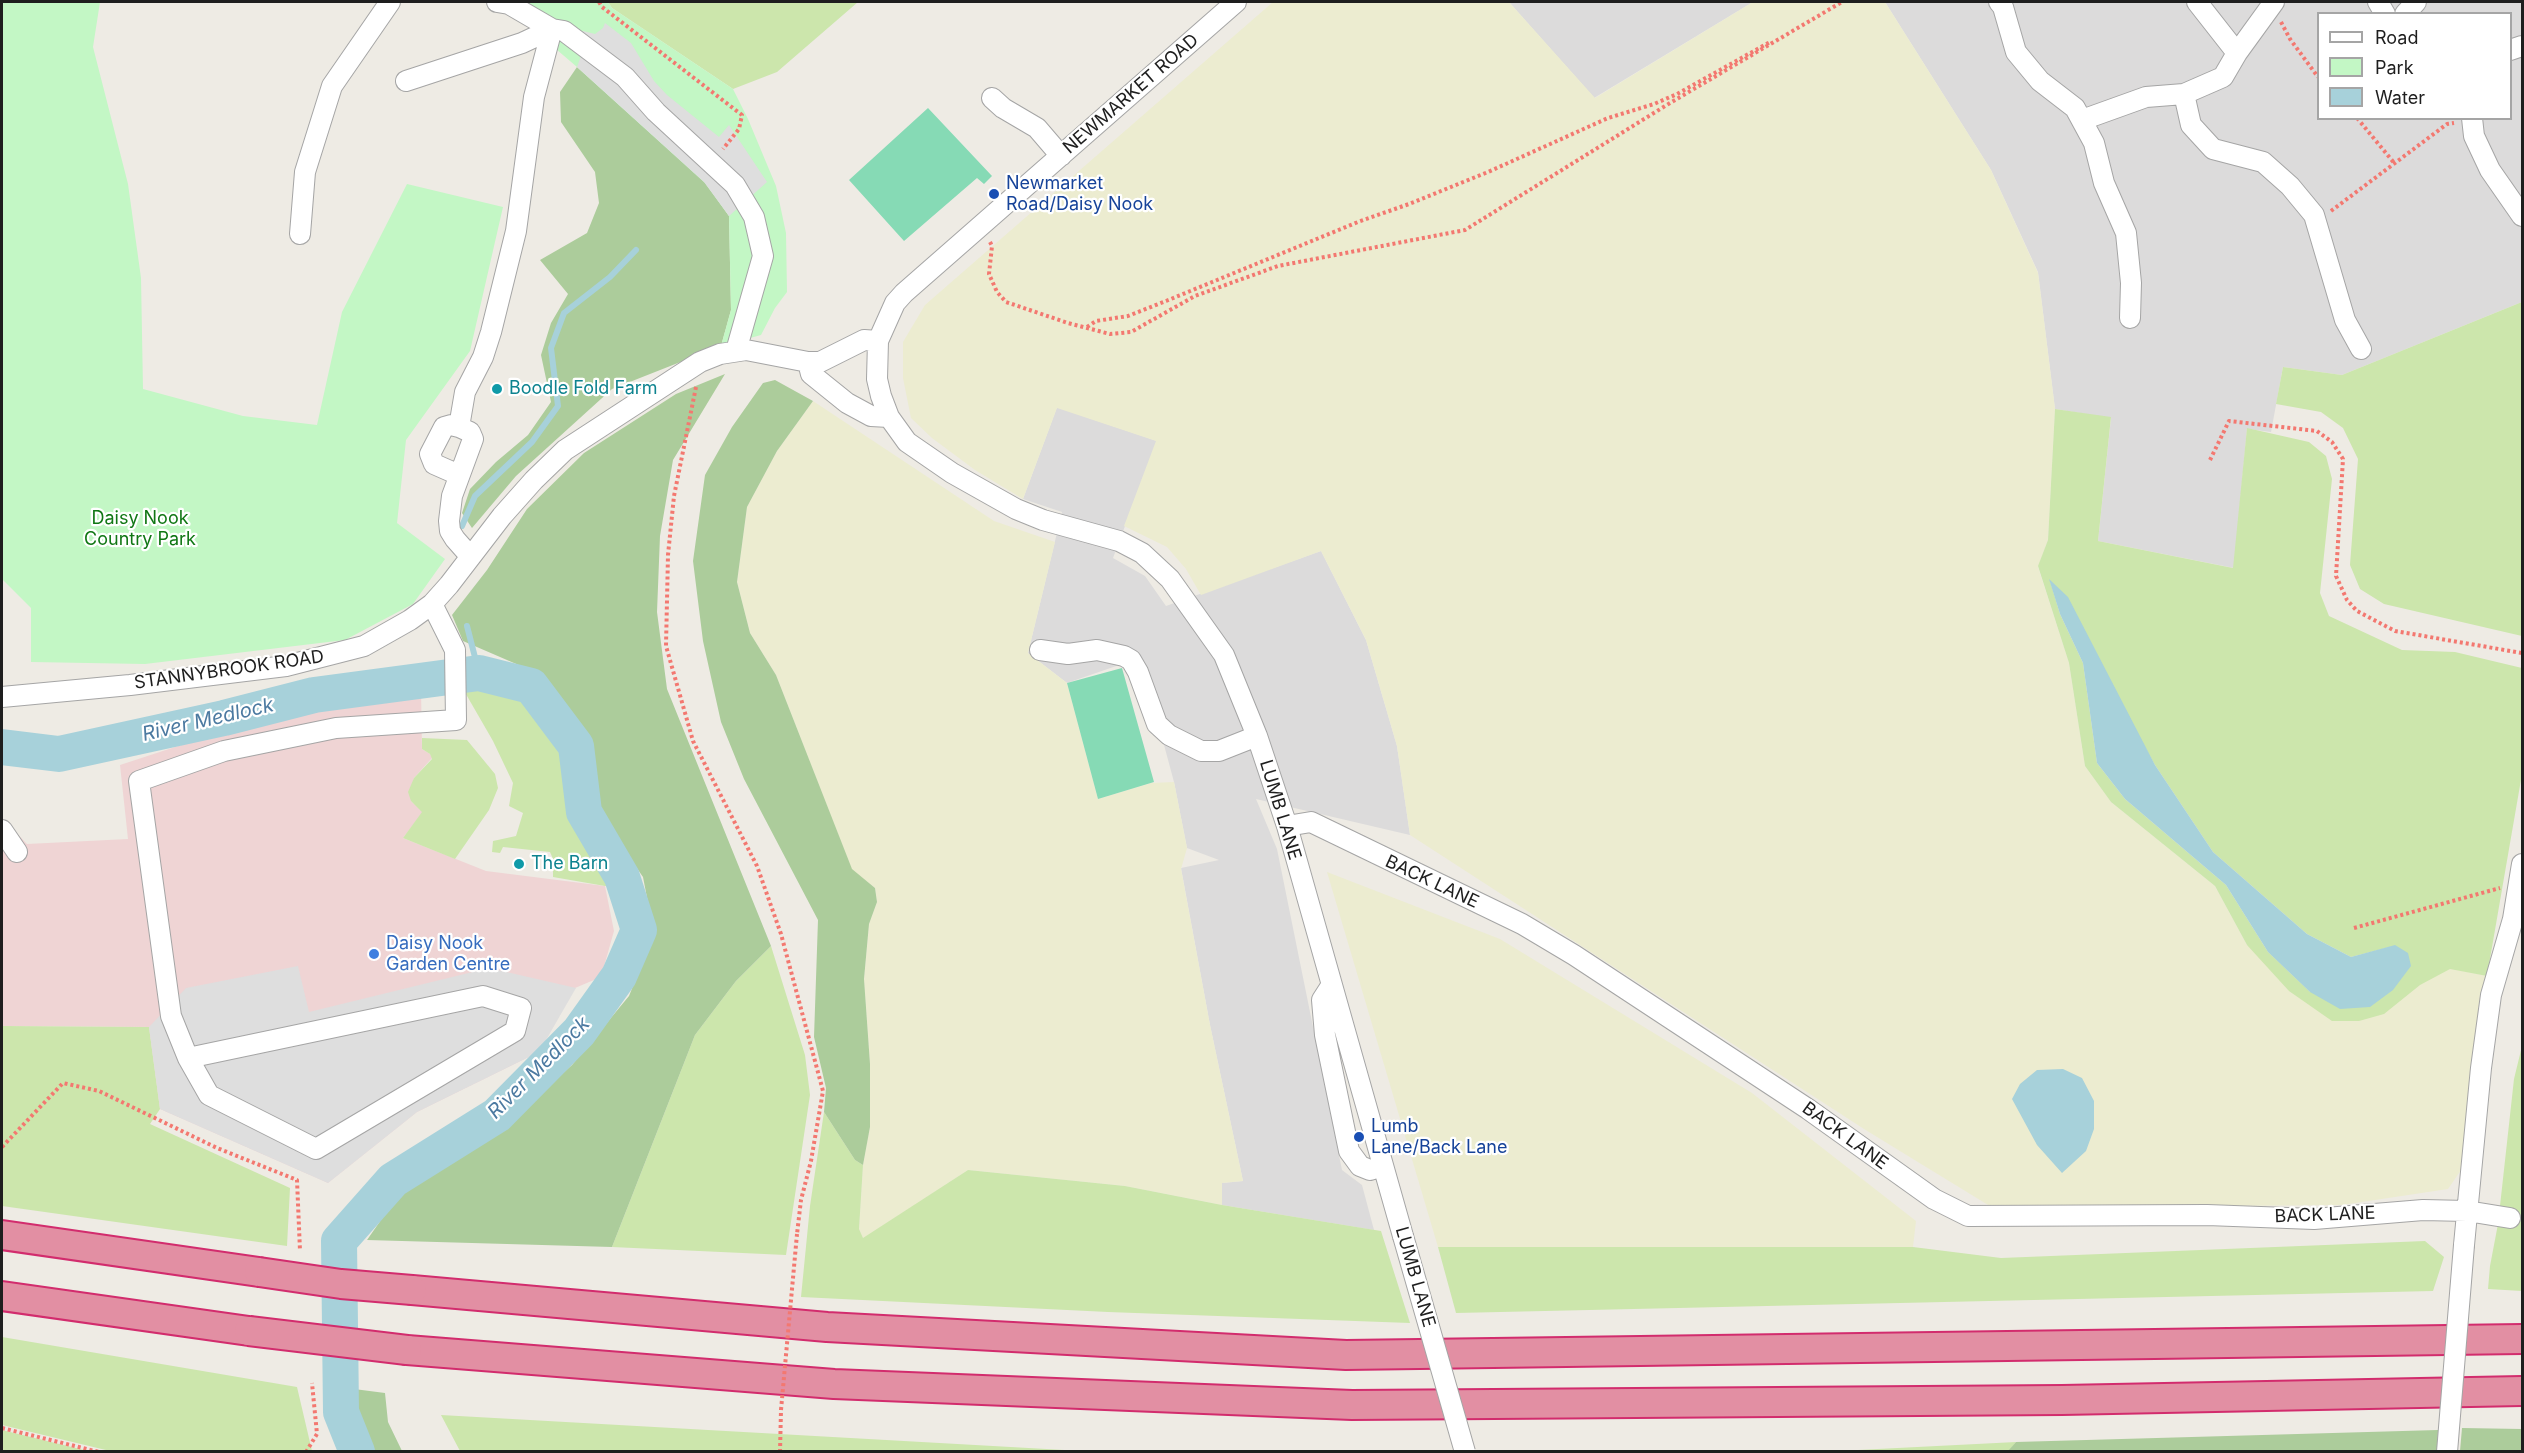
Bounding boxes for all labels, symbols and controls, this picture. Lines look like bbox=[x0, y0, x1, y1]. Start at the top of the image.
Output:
legend bbox=[2317, 12, 2512, 120]
text: Road bbox=[2375, 27, 2418, 48]
street label: NEWMARKET ROAD bbox=[1059, 29, 1203, 159]
text: Park bbox=[2375, 57, 2414, 78]
text: Water bbox=[2375, 87, 2425, 108]
place label: Newmarket Road/Daisy Nook bbox=[1006, 173, 1153, 216]
marker: Newmarket Road/Daisy Nook bbox=[987, 187, 1001, 201]
place label: Boodle Fold Farm bbox=[509, 378, 658, 400]
marker: Boodle Fold Farm bbox=[490, 382, 504, 396]
park label: Daisy Nook Country Park bbox=[84, 508, 196, 550]
street label: STANNYBROOK ROAD bbox=[133, 646, 325, 694]
water label: River Medlock bbox=[140, 693, 276, 747]
street label: LUMB LANE bbox=[1255, 757, 1305, 863]
street label: BACK LANE bbox=[1382, 851, 1482, 913]
place label: The Barn bbox=[531, 853, 608, 875]
marker: The Barn bbox=[512, 857, 526, 871]
place label: Daisy Nook Garden Centre bbox=[386, 933, 510, 976]
marker: Daisy Nook Garden Centre bbox=[367, 947, 381, 961]
water label: River Medlock bbox=[483, 1012, 595, 1124]
street label: BACK LANE bbox=[1798, 1098, 1892, 1174]
place label: Lumb Lane/Back Lane bbox=[1371, 1116, 1507, 1158]
marker: Lumb Lane/Back Lane bbox=[1352, 1130, 1366, 1144]
street label: BACK LANE bbox=[2274, 1202, 2376, 1228]
street label: LUMB LANE bbox=[1390, 1224, 1440, 1330]

